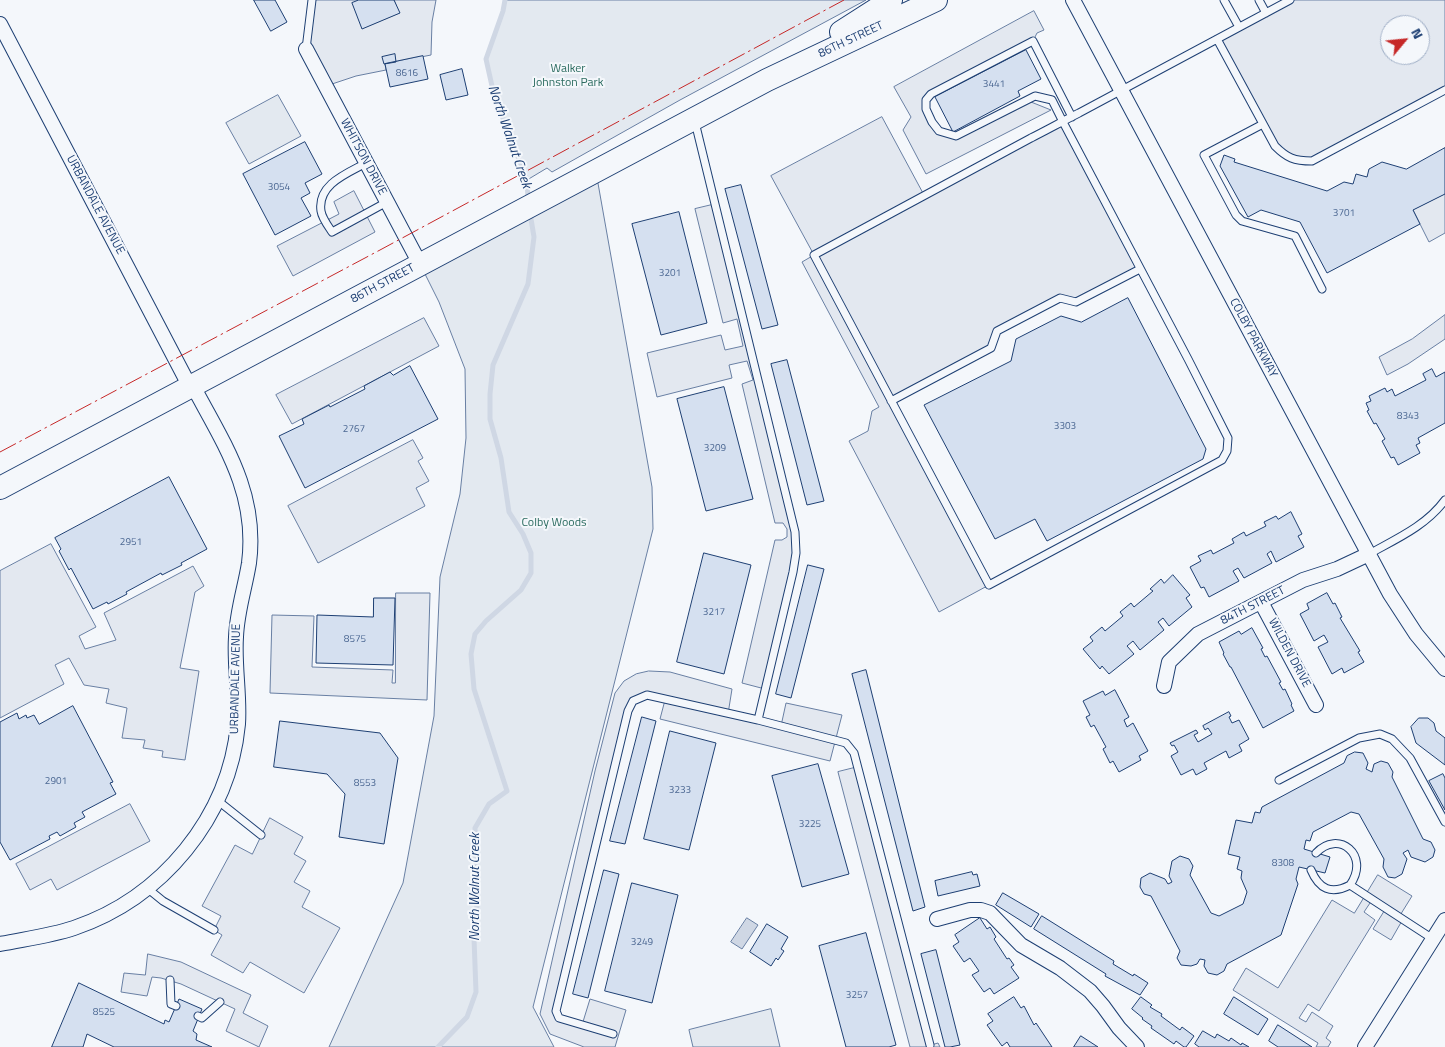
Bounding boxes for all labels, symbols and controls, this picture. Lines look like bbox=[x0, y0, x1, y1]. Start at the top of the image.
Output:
north arrow bbox=[1380, 15, 1430, 65]
street label: 86TH STREET bbox=[816, 19, 886, 61]
text: N bbox=[1406, 24, 1429, 42]
park label: Walker Johnston Park bbox=[533, 62, 603, 90]
house number: 8616 bbox=[396, 68, 418, 80]
house number: 3441 bbox=[983, 79, 1005, 91]
water label: North Walnut Creek bbox=[483, 83, 535, 191]
street label: WHITSON DRIVE bbox=[337, 116, 389, 198]
street label: URBANDALE AVENUE bbox=[63, 153, 127, 257]
house number: 3054 bbox=[268, 182, 290, 194]
house number: 3701 bbox=[1333, 208, 1355, 220]
street label: 86TH STREET bbox=[349, 261, 417, 307]
house number: 3201 bbox=[659, 268, 681, 280]
street label: COLBY PARKWAY bbox=[1226, 296, 1280, 380]
house number: 8343 bbox=[1397, 411, 1419, 423]
house number: 3303 bbox=[1054, 421, 1076, 433]
house number: 2767 bbox=[343, 424, 365, 436]
house number: 3209 bbox=[704, 443, 726, 455]
park label: Colby Woods bbox=[521, 516, 587, 530]
house number: 2951 bbox=[120, 537, 142, 549]
street label: 84TH STREET bbox=[1218, 584, 1288, 628]
house number: 3217 bbox=[703, 607, 725, 619]
street label: WILDEN DRIVE bbox=[1265, 616, 1313, 690]
street label: URBANDALE AVENUE bbox=[228, 624, 244, 734]
house number: 8575 bbox=[344, 634, 366, 646]
house number: 2901 bbox=[45, 776, 67, 788]
house number: 8553 bbox=[354, 778, 376, 790]
house number: 3233 bbox=[669, 785, 691, 797]
house number: 3225 bbox=[799, 819, 821, 831]
water label: North Walnut Creek bbox=[468, 833, 484, 941]
house number: 8308 bbox=[1272, 858, 1294, 870]
house number: 3249 bbox=[631, 937, 653, 949]
house number: 3257 bbox=[846, 990, 868, 1002]
house number: 8525 bbox=[93, 1007, 115, 1019]

